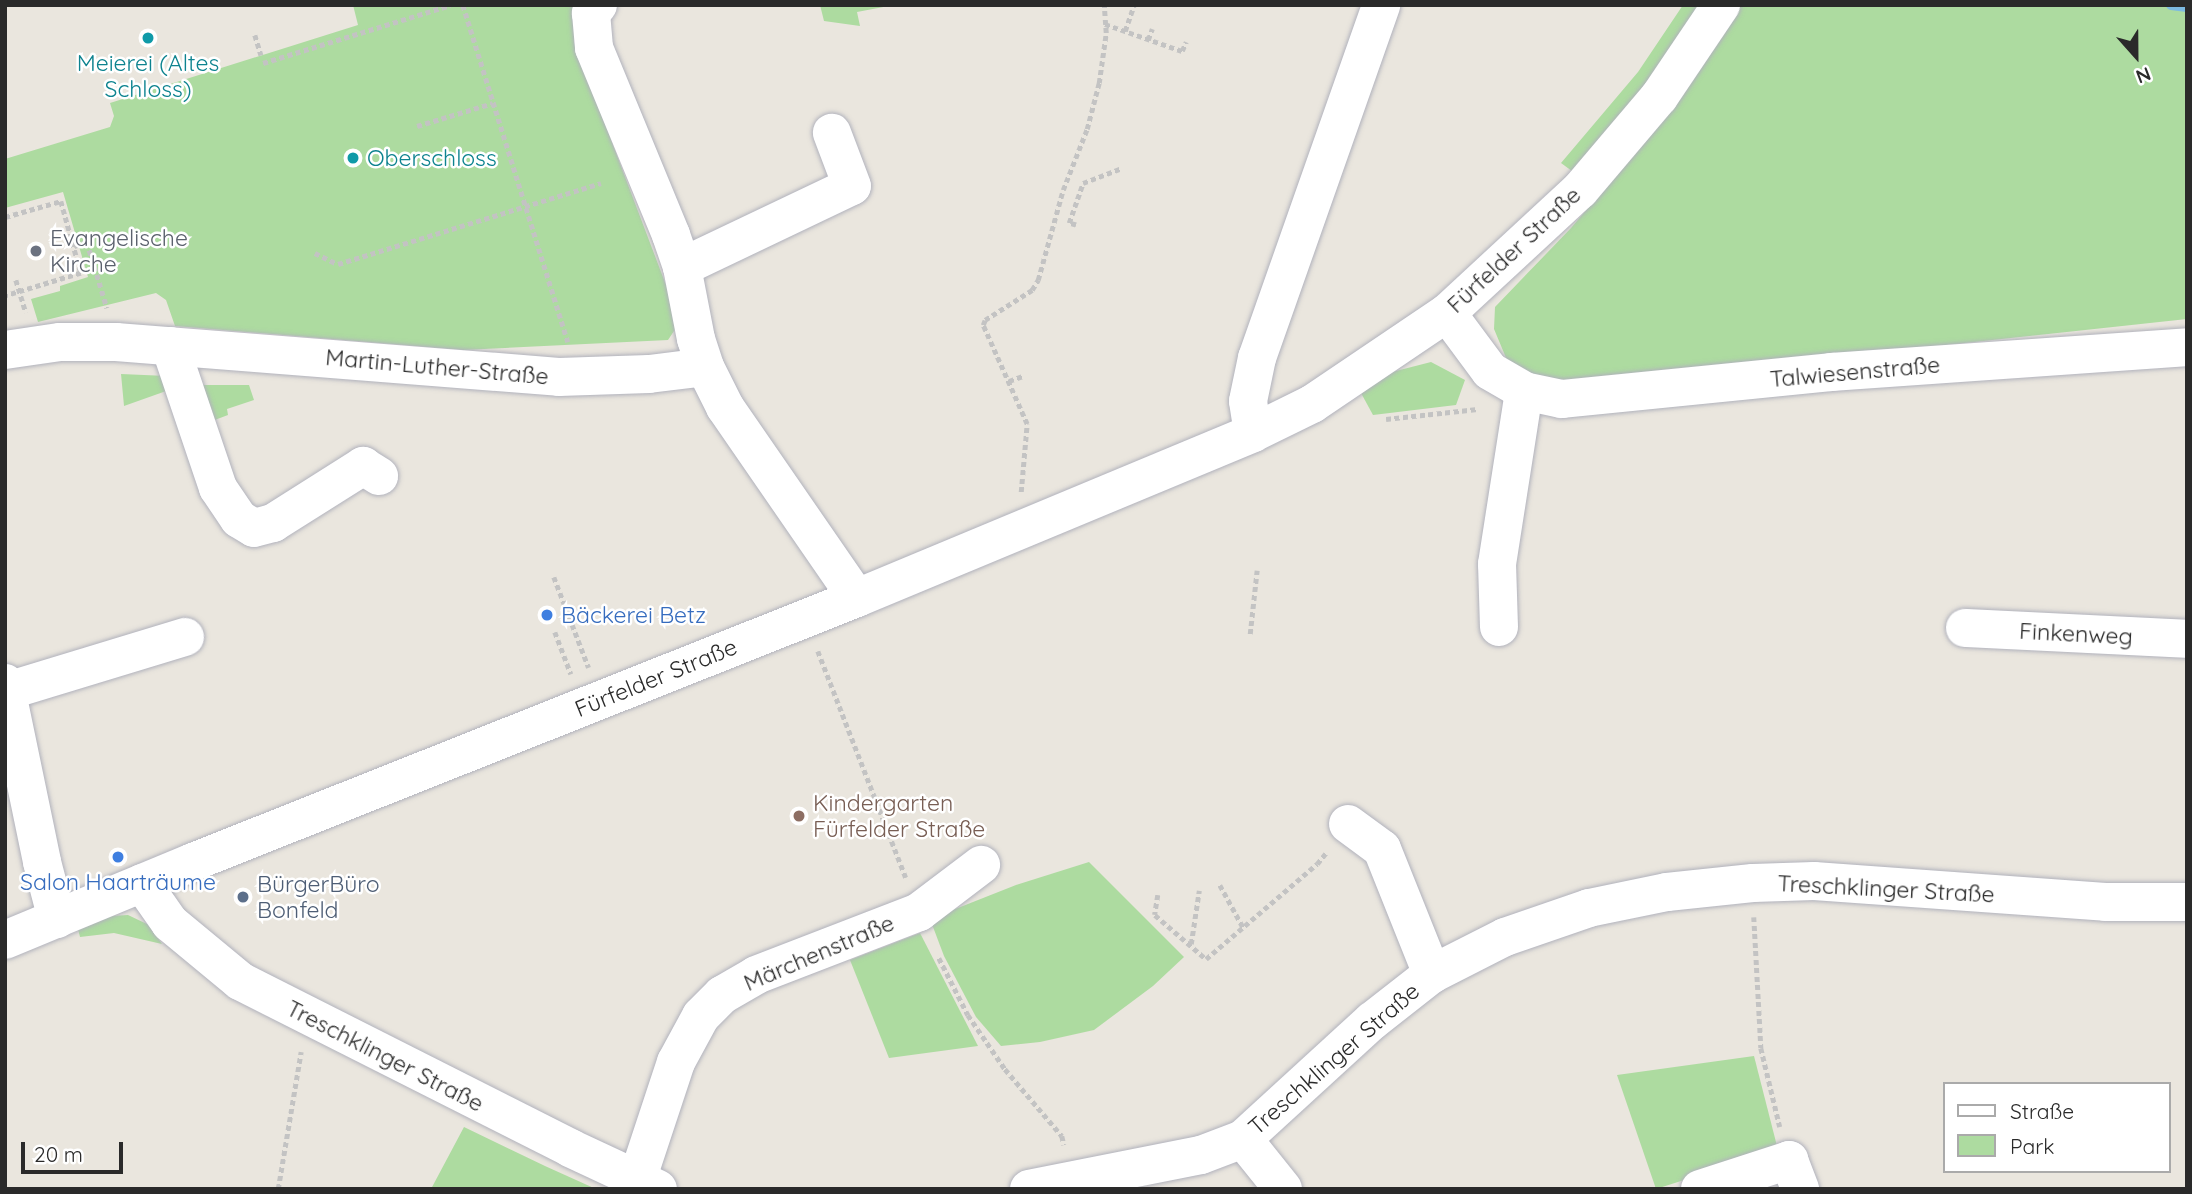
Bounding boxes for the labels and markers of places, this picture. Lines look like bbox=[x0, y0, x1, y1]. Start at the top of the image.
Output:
marker: Meierei (Altes Schloss) bbox=[140, 30, 156, 46]
place label: Meierei (Altes Schloss) bbox=[77, 49, 219, 103]
place label: Oberschloss bbox=[367, 144, 497, 172]
marker: Oberschloss bbox=[345, 150, 361, 166]
place label: Evangelische Kirche bbox=[50, 224, 188, 278]
marker: Evangelische Kirche bbox=[28, 243, 44, 259]
place label: Bäckerei Betz bbox=[561, 601, 706, 629]
marker: Bäckerei Betz bbox=[539, 607, 555, 623]
place label: Kindergarten Fürfelder Straße bbox=[813, 789, 985, 843]
marker: Kindergarten Fürfelder Straße bbox=[791, 808, 807, 824]
marker: Salon Haarträume bbox=[110, 849, 126, 865]
place label: Salon Haarträume bbox=[20, 868, 216, 896]
place label: BürgerBüro Bonfeld bbox=[257, 870, 380, 924]
marker: BürgerBüro Bonfeld bbox=[235, 889, 251, 905]

